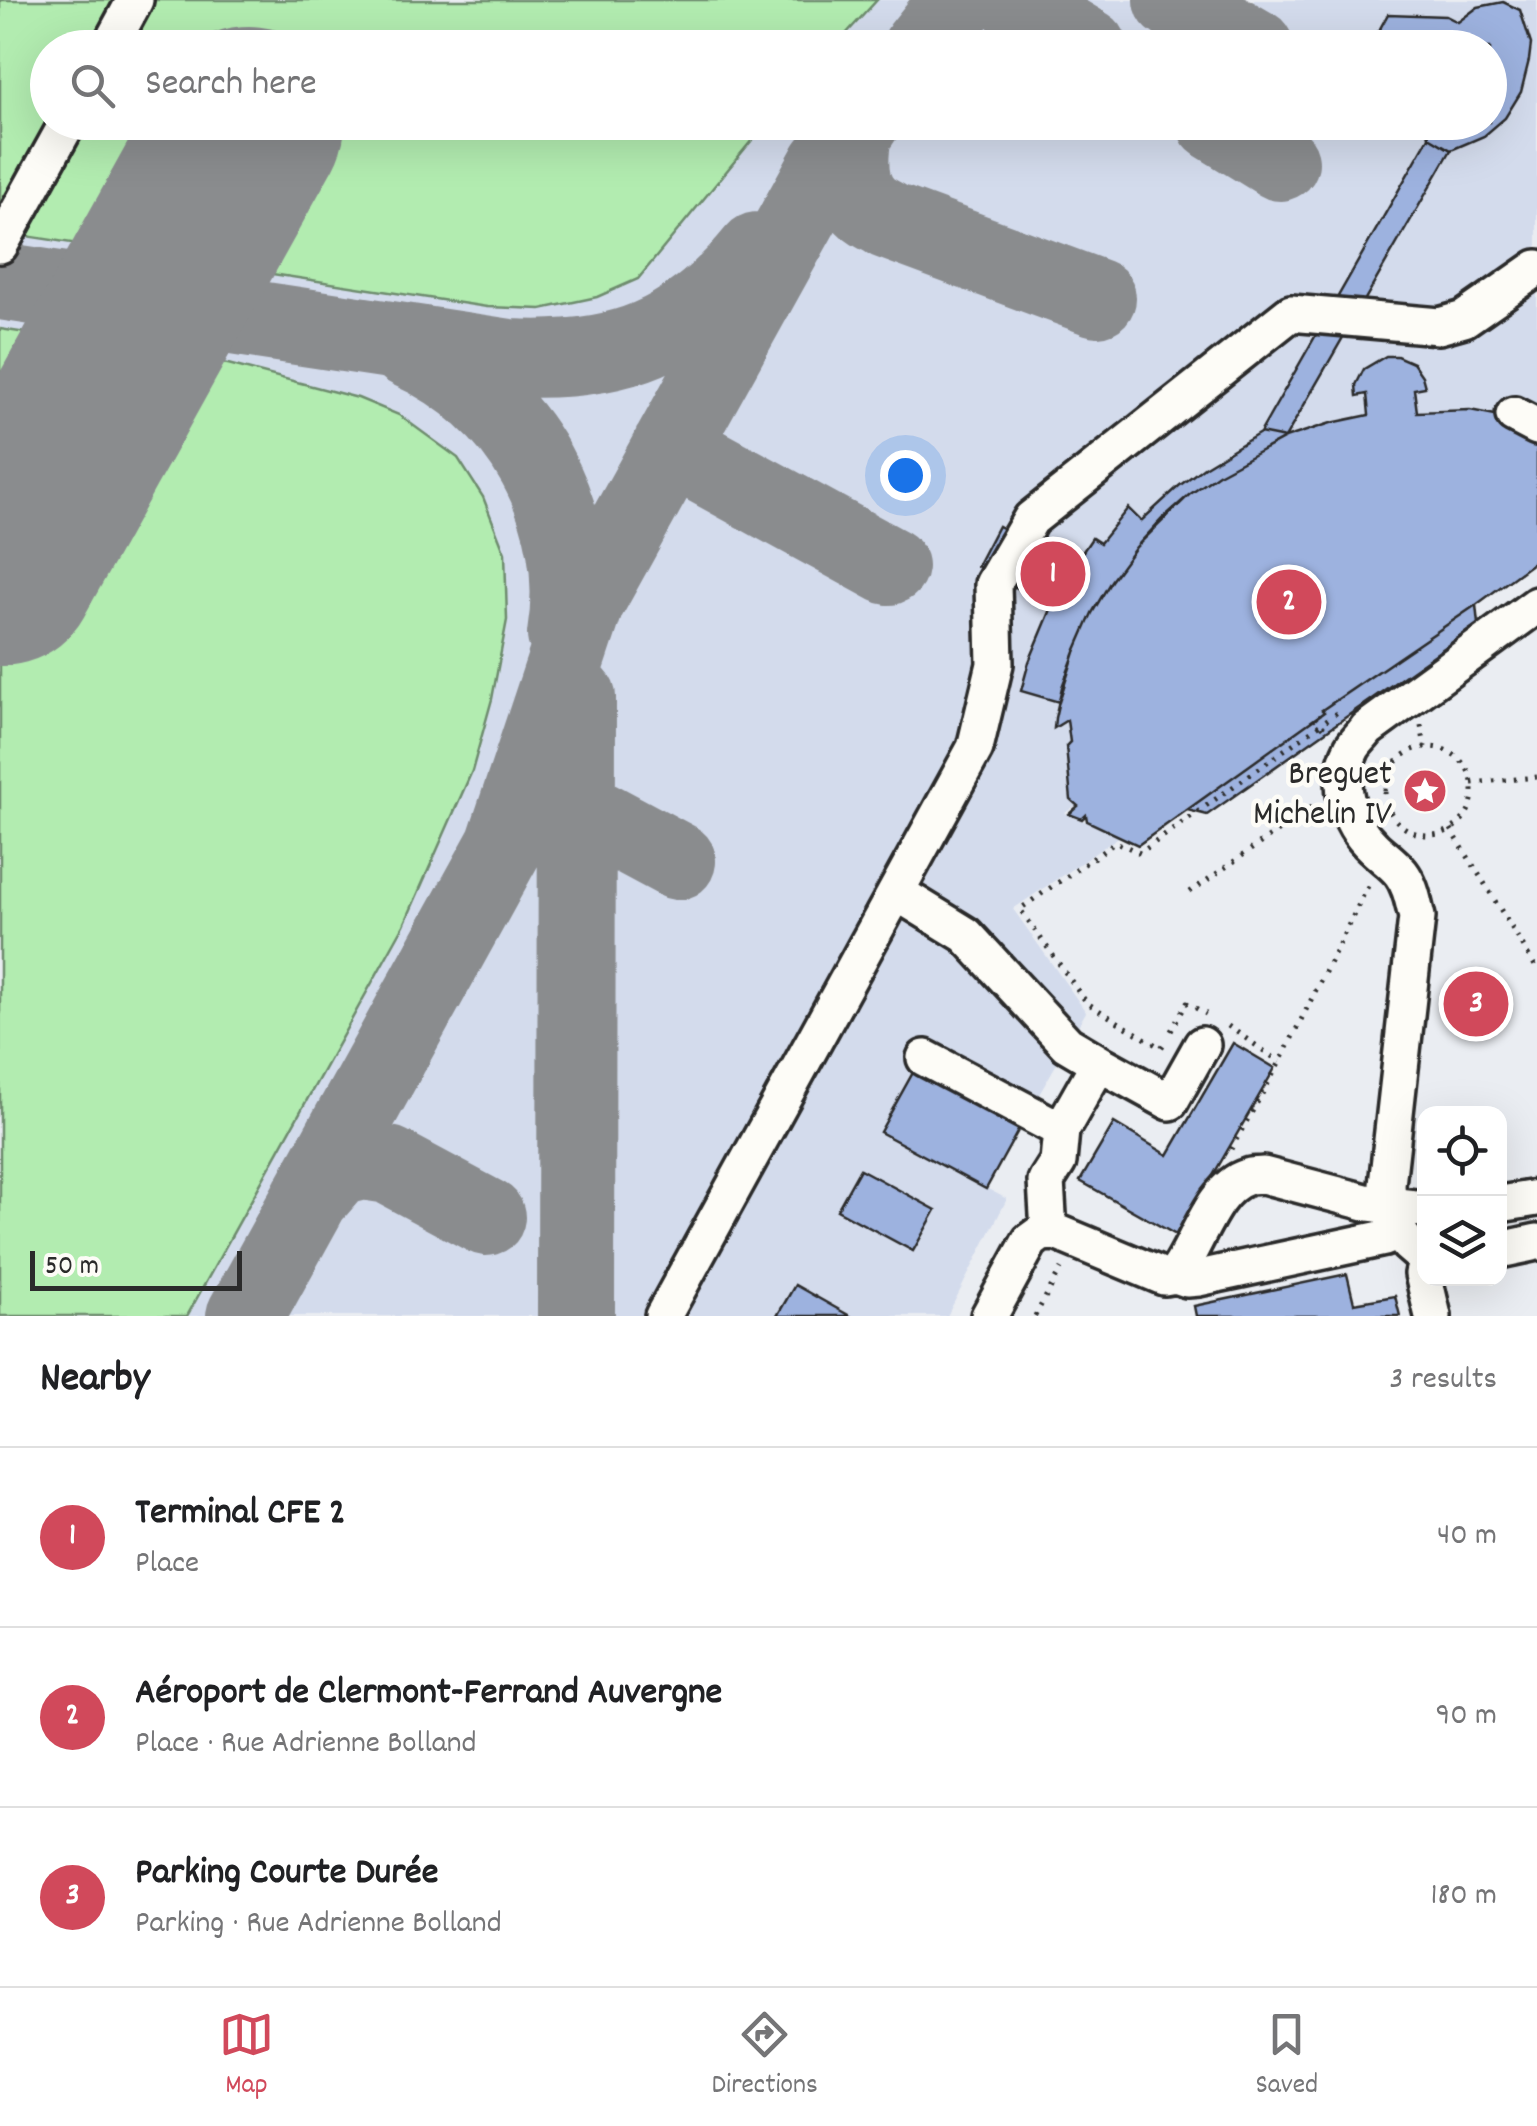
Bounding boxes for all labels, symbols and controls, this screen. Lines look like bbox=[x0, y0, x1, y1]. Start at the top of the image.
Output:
search box bbox=[30, 30, 1507, 140]
icon: search bbox=[65, 58, 120, 113]
text: Search here bbox=[145, 58, 317, 113]
your location bbox=[880, 450, 931, 501]
pin: 1 bbox=[1020, 536, 1086, 612]
pin: 2 bbox=[1256, 564, 1322, 640]
place label: Breguet Michelin IV bbox=[1253, 751, 1392, 841]
place icon: Breguet Michelin IV bbox=[1402, 768, 1448, 814]
pin: 3 bbox=[1444, 966, 1508, 1042]
map controls bbox=[1417, 1106, 1507, 1286]
button: locate bbox=[1417, 1106, 1507, 1196]
button: layers bbox=[1417, 1196, 1507, 1286]
scale bar bbox=[30, 1246, 242, 1290]
text: 50 m bbox=[45, 1248, 99, 1288]
text: Nearby bbox=[40, 1351, 150, 1411]
text: 3 results bbox=[1389, 1358, 1497, 1404]
text: Terminal CFE 2 bbox=[135, 1487, 345, 1542]
text: 1 bbox=[69, 1514, 76, 1560]
text: 40 m bbox=[1437, 1514, 1497, 1560]
text: Place bbox=[135, 1542, 199, 1588]
text: Aéroport de Clermont-Ferrand Auvergne bbox=[135, 1667, 722, 1722]
text: 2 bbox=[66, 1694, 79, 1740]
text: 90 m bbox=[1436, 1694, 1497, 1740]
text: Place · Rue Adrienne Bolland bbox=[135, 1722, 477, 1768]
text: Parking Courte Durée bbox=[135, 1847, 438, 1902]
text: 3 bbox=[65, 1874, 80, 1920]
text: 180 m bbox=[1430, 1874, 1497, 1920]
text: Parking · Rue Adrienne Bolland bbox=[135, 1902, 502, 1948]
tab: Map bbox=[219, 2007, 274, 2107]
tab: Directions bbox=[712, 2007, 818, 2107]
tab: Saved bbox=[1256, 2007, 1318, 2107]

